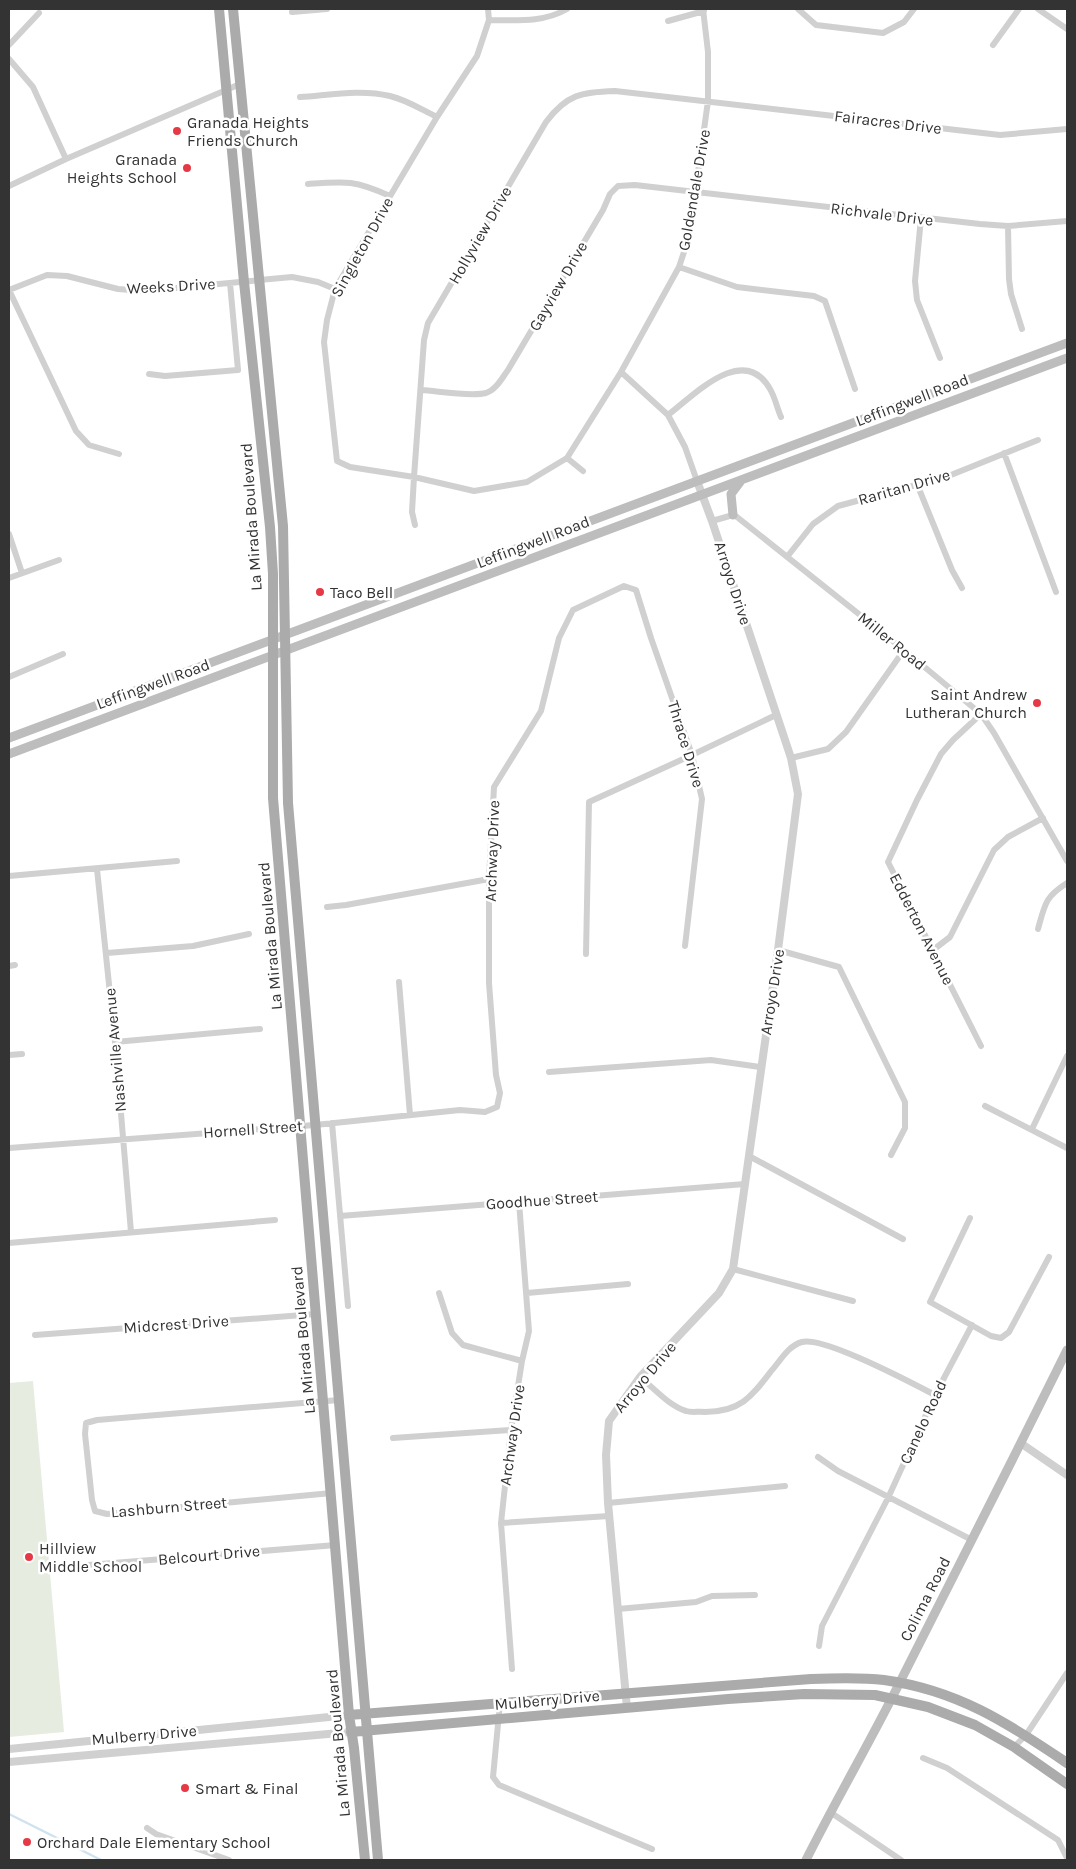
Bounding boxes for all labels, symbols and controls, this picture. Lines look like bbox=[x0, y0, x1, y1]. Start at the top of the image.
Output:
street label: Fairacres Drive bbox=[833, 106, 943, 138]
place label: Granada Heights Friends Church bbox=[187, 113, 309, 150]
marker: Granada Heights Friends Church bbox=[171, 125, 183, 137]
street label: Goldendale Drive bbox=[674, 128, 714, 252]
place label: Granada Heights School bbox=[67, 150, 177, 187]
marker: Granada Heights School bbox=[181, 162, 193, 174]
street label: Hollyview Drive bbox=[444, 183, 516, 287]
street label: Singleton Drive bbox=[327, 194, 397, 300]
street label: Richvale Drive bbox=[830, 198, 934, 230]
street label: Gayview Drive bbox=[525, 238, 591, 334]
street label: Weeks Drive bbox=[126, 274, 216, 298]
street label: Leffingwell Road bbox=[853, 370, 971, 430]
street label: La Mirada Boulevard bbox=[236, 442, 266, 592]
street label: Raritan Drive bbox=[856, 465, 952, 509]
street label: Leffingwell Road bbox=[474, 512, 592, 572]
street label: Arroyo Drive bbox=[711, 539, 755, 627]
place label: Taco Bell bbox=[330, 583, 393, 602]
marker: Taco Bell bbox=[314, 586, 326, 598]
street label: Miller Road bbox=[854, 608, 930, 674]
street label: Leffingwell Road bbox=[94, 655, 212, 713]
place label: Saint Andrew Lutheran Church bbox=[905, 685, 1027, 722]
marker: Saint Andrew Lutheran Church bbox=[1031, 697, 1043, 709]
street label: Thrace Drive bbox=[664, 698, 708, 790]
street label: Archway Drive bbox=[481, 800, 503, 902]
street label: La Mirada Boulevard bbox=[254, 861, 286, 1011]
street label: Edderton Avenue bbox=[886, 870, 958, 988]
street label: Arroyo Drive bbox=[756, 948, 788, 1036]
street label: Nashville Avenue bbox=[100, 987, 130, 1113]
street label: Hornell Street bbox=[203, 1116, 303, 1142]
street label: Goodhue Street bbox=[485, 1187, 599, 1213]
street label: La Mirada Boulevard bbox=[287, 1265, 319, 1415]
street label: Midcrest Drive bbox=[123, 1311, 229, 1337]
street label: Arroyo Drive bbox=[610, 1338, 680, 1416]
street label: Canelo Road bbox=[895, 1377, 951, 1467]
street label: Archway Drive bbox=[496, 1383, 528, 1487]
street label: Lashburn Street bbox=[110, 1492, 228, 1522]
place label: Hillview Middle School bbox=[39, 1539, 142, 1576]
street label: Belcourt Drive bbox=[157, 1541, 261, 1569]
marker: Hillview Middle School bbox=[23, 1551, 35, 1563]
street label: Colima Road bbox=[896, 1554, 954, 1644]
street label: La Mirada Boulevard bbox=[322, 1668, 354, 1818]
street label: Mulberry Drive bbox=[494, 1686, 600, 1714]
street label: Mulberry Drive bbox=[91, 1721, 197, 1749]
place label: Smart & Final bbox=[195, 1779, 299, 1798]
marker: Smart & Final bbox=[179, 1782, 191, 1794]
place label: Orchard Dale Elementary School bbox=[37, 1833, 271, 1852]
marker: Orchard Dale Elementary School bbox=[21, 1836, 33, 1848]

